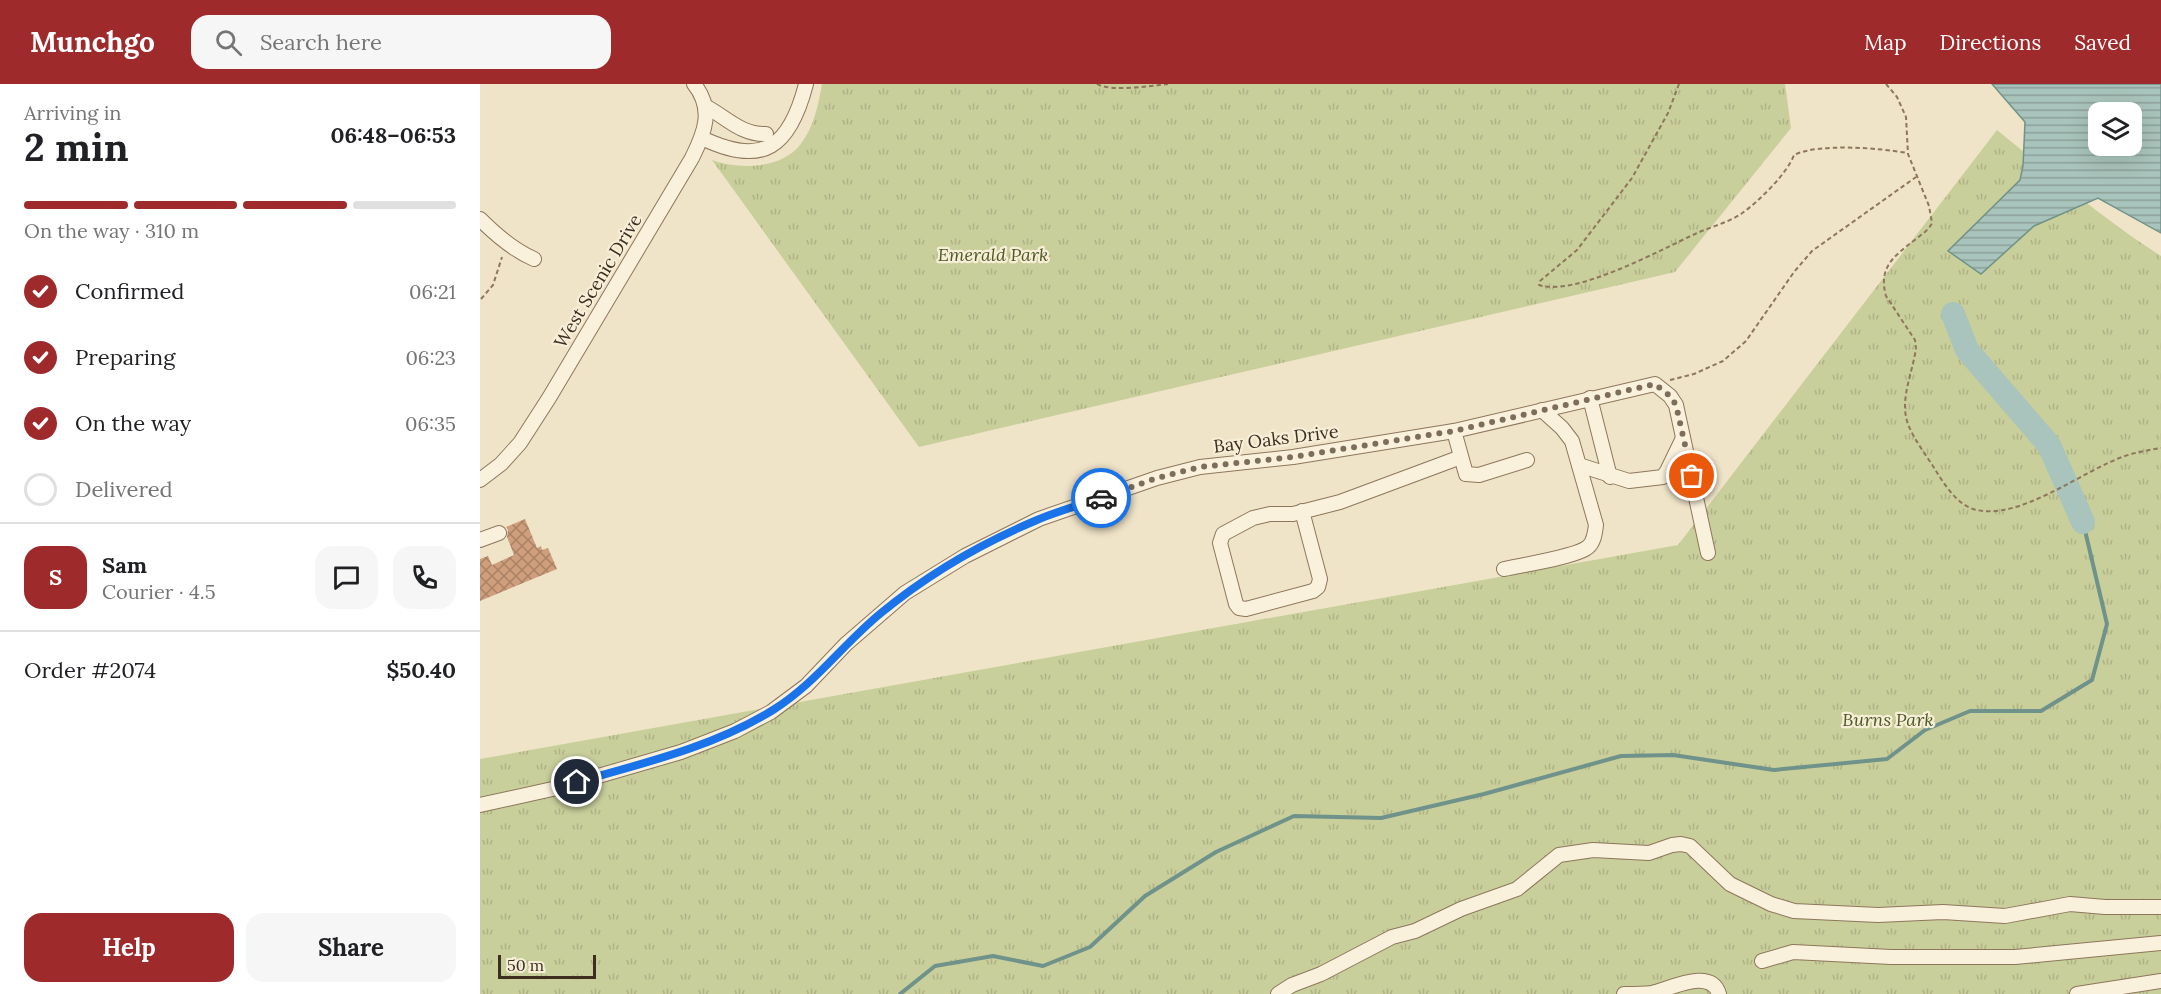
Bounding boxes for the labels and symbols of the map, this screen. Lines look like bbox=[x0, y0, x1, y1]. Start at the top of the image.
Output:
street label: West Scenic Drive bbox=[549, 210, 647, 352]
park label: Emerald Park bbox=[938, 243, 1048, 266]
street label: Bay Oaks Drive bbox=[1212, 419, 1340, 458]
pin bbox=[1666, 450, 1717, 501]
courier bbox=[1071, 468, 1131, 528]
park label: Burns Park bbox=[1842, 708, 1934, 731]
pin bbox=[551, 756, 602, 807]
scale bar bbox=[498, 952, 596, 980]

